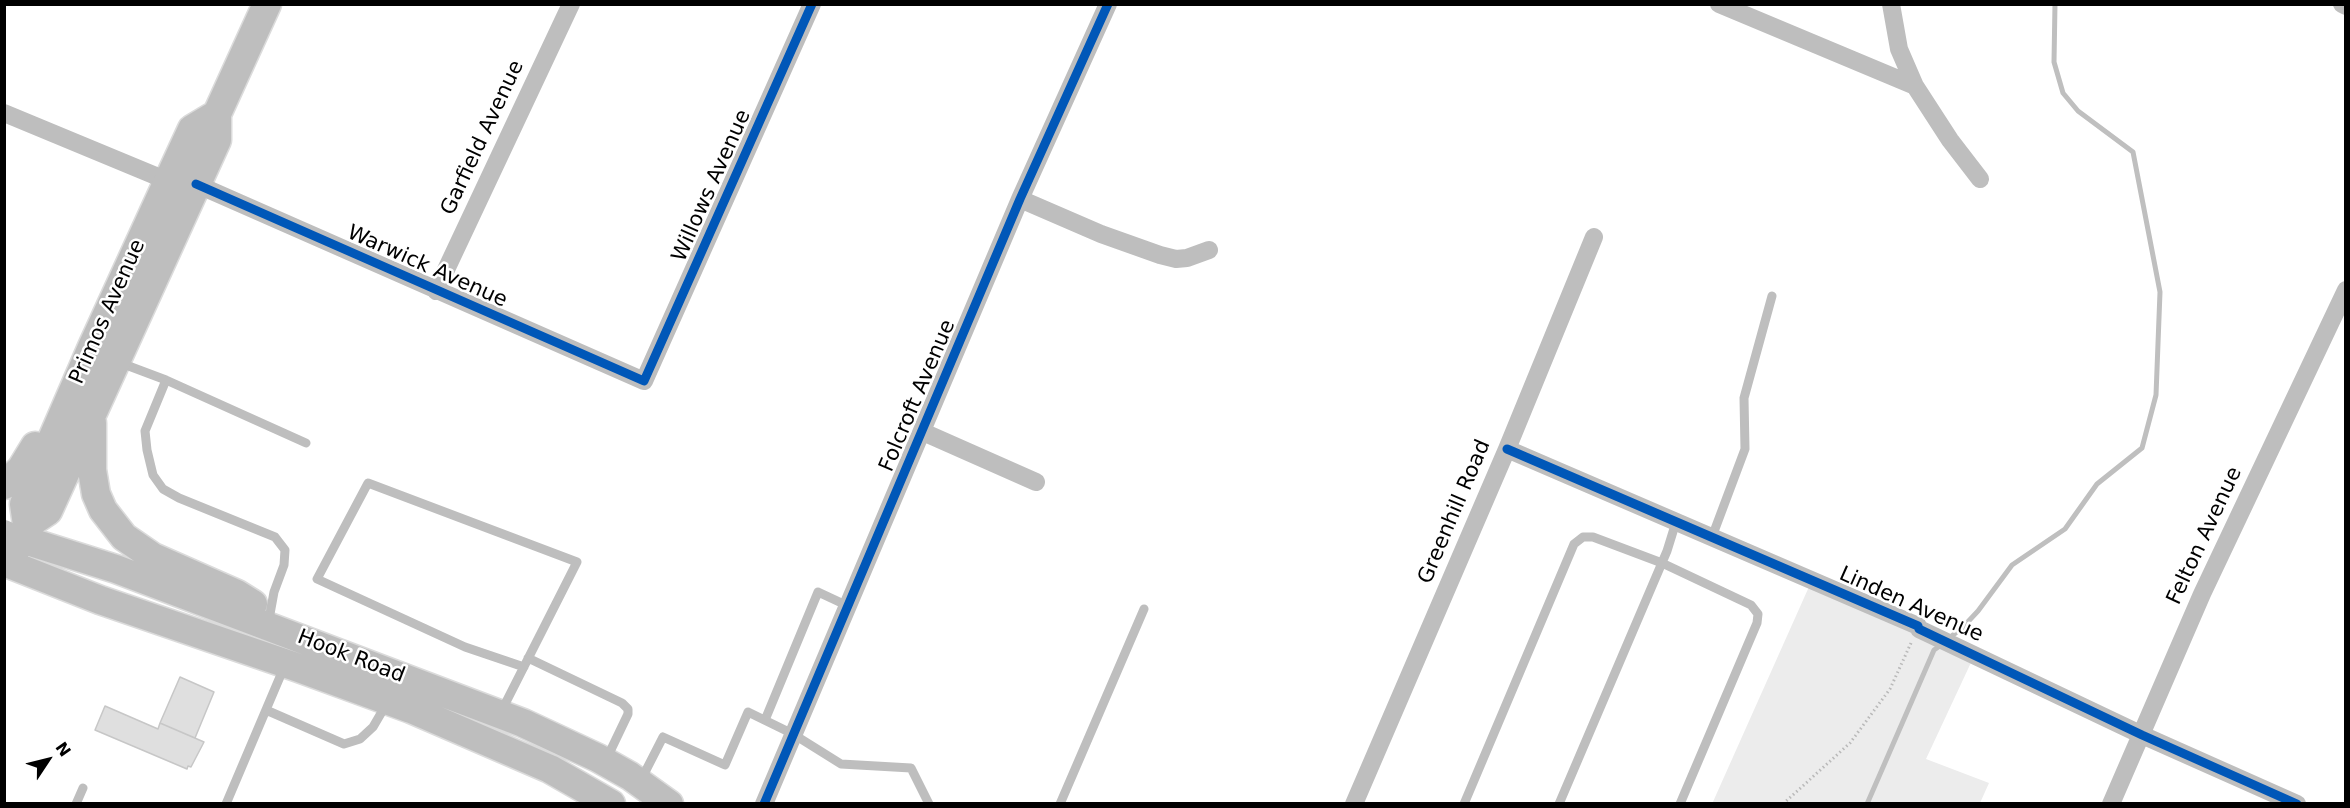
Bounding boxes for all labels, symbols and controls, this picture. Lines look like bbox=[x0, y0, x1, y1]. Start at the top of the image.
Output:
street label: Garfield Avenue bbox=[436, 57, 530, 219]
street label: Willows Avenue bbox=[667, 106, 757, 266]
street label: Warwick Avenue bbox=[343, 220, 511, 314]
street label: Primos Avenue bbox=[65, 236, 151, 388]
street label: Folcroft Avenue bbox=[875, 316, 961, 476]
street label: Greenhill Road bbox=[1413, 436, 1497, 588]
street label: Felton Avenue bbox=[2162, 463, 2248, 609]
street label: Linden Avenue bbox=[1835, 562, 1987, 648]
street label: Hook Road bbox=[294, 625, 408, 689]
north arrow bbox=[18, 730, 78, 790]
text: N bbox=[52, 738, 75, 760]

